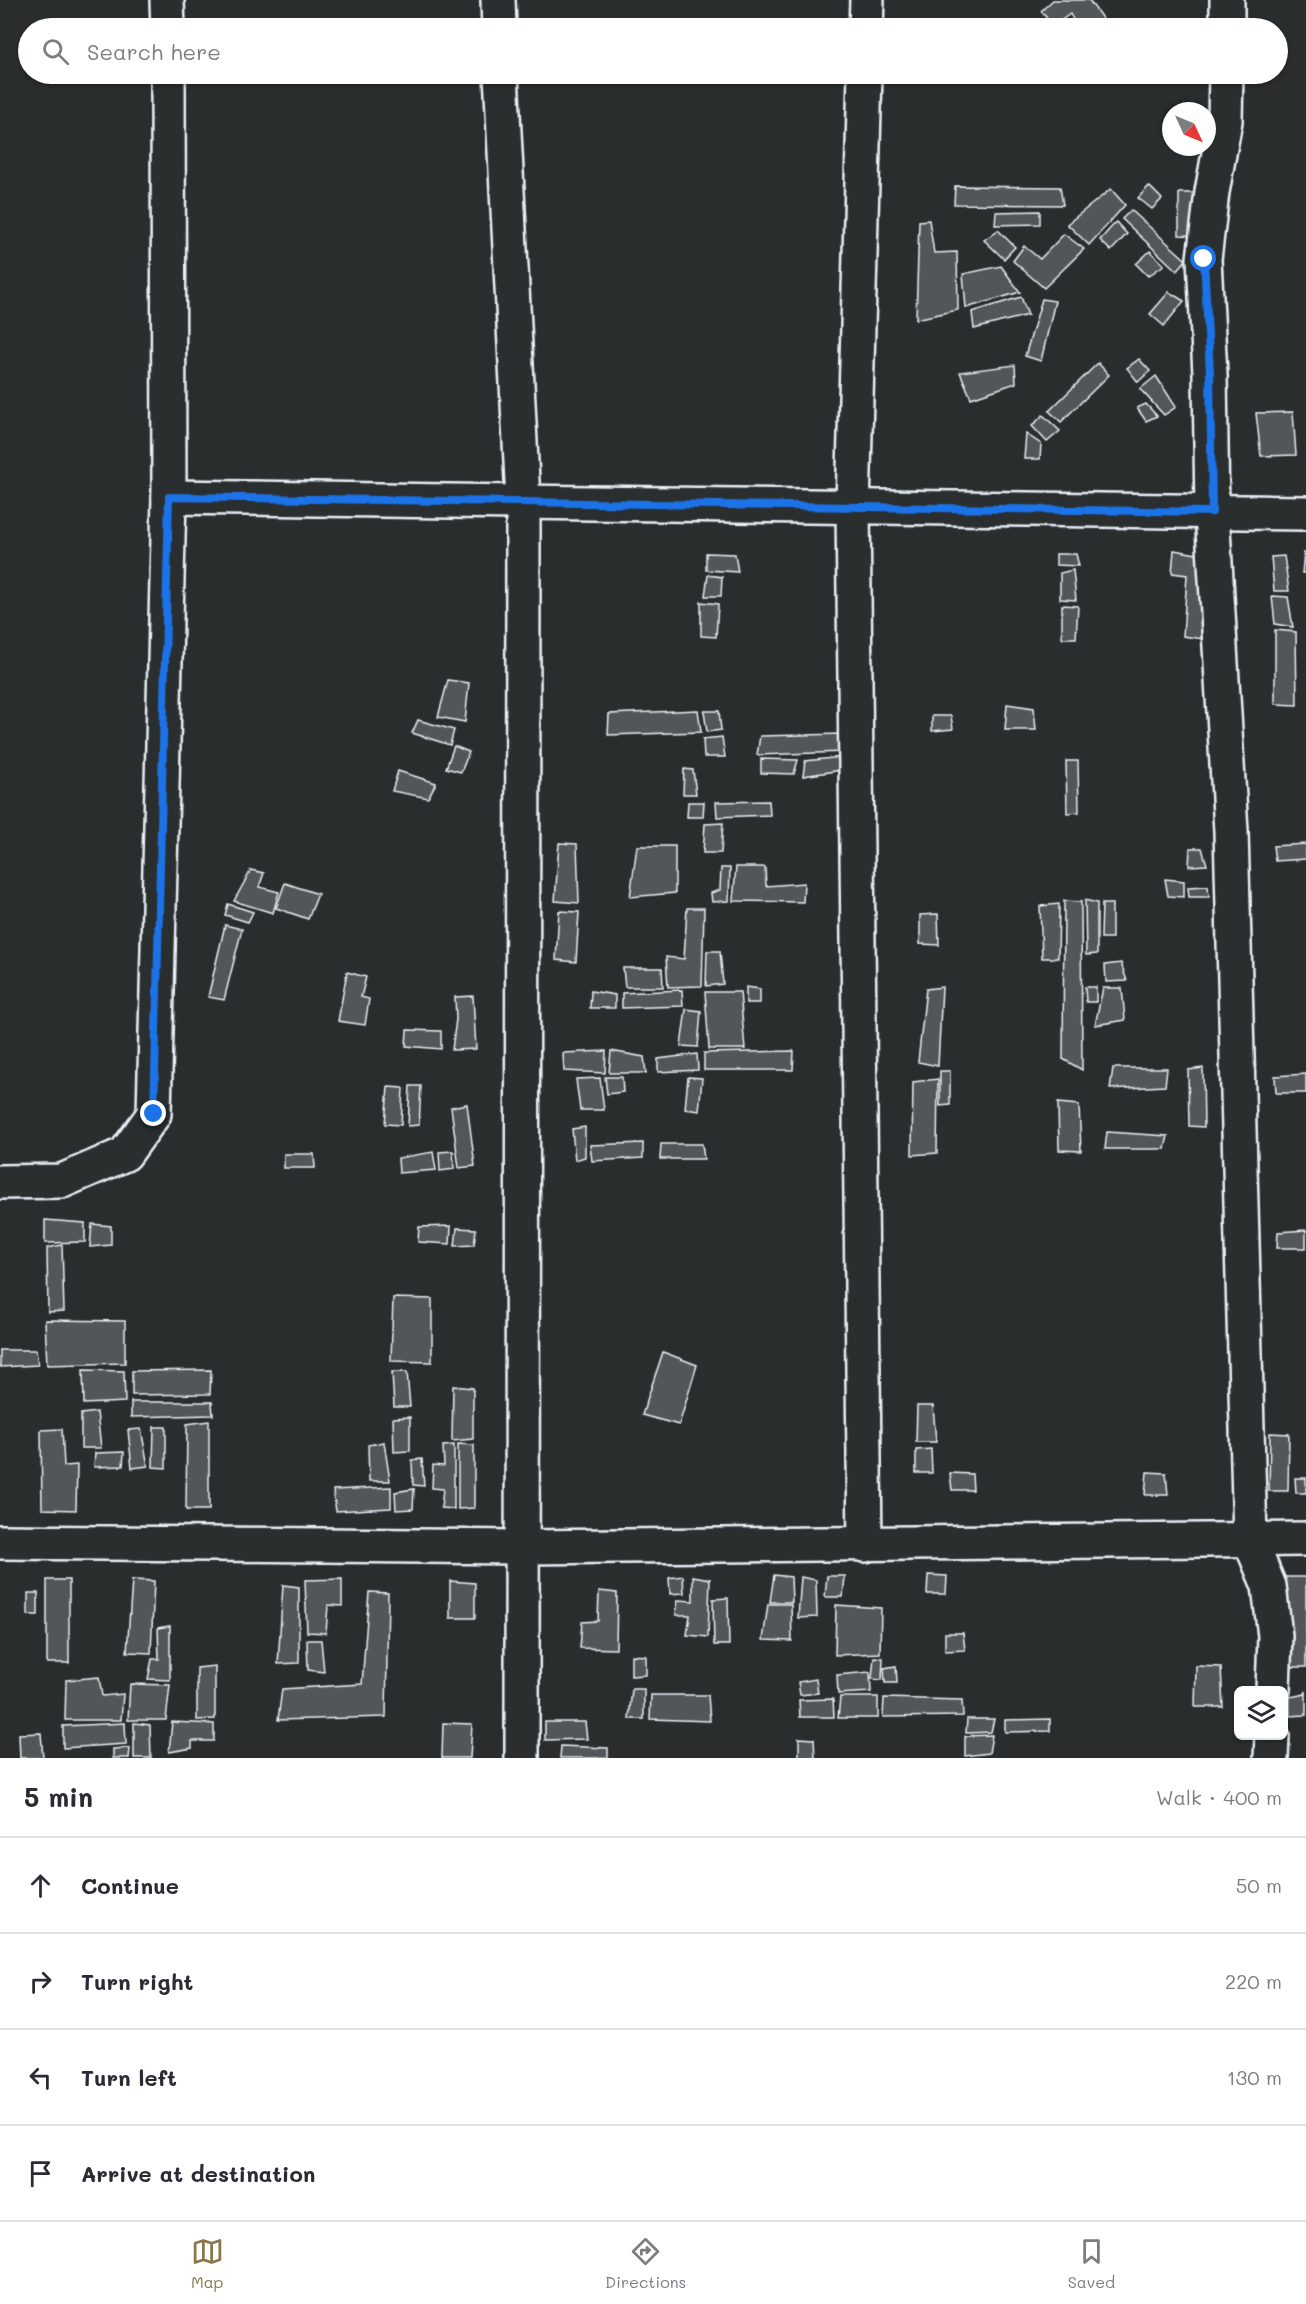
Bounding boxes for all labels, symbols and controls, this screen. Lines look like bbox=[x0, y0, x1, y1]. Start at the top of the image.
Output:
search box bbox=[18, 18, 1288, 84]
icon: search bbox=[39, 35, 72, 68]
text: Search here bbox=[87, 37, 221, 66]
north arrow bbox=[1162, 102, 1216, 156]
route start bbox=[1190, 245, 1216, 271]
route end bbox=[140, 1100, 166, 1126]
map controls bbox=[1234, 1686, 1288, 1740]
button: layers bbox=[1234, 1686, 1288, 1740]
text: 5 min bbox=[24, 1780, 93, 1814]
text: Walk · 400 m bbox=[1156, 1784, 1282, 1810]
icon: ahead bbox=[24, 1869, 57, 1902]
text: Continue bbox=[81, 1871, 179, 1900]
text: 50 m bbox=[1236, 1872, 1282, 1898]
icon: right bbox=[24, 1965, 57, 1998]
text: Turn right bbox=[81, 1967, 193, 1996]
text: 220 m bbox=[1225, 1968, 1282, 1994]
icon: left bbox=[24, 2061, 57, 2094]
text: Turn left bbox=[81, 2063, 177, 2092]
text: 130 m bbox=[1227, 2064, 1282, 2090]
icon: arrive bbox=[24, 2157, 57, 2190]
text: Arrive at destination bbox=[81, 2159, 316, 2188]
tab: Map bbox=[191, 2235, 224, 2292]
tab: Directions bbox=[605, 2235, 686, 2292]
tab: Saved bbox=[1068, 2235, 1115, 2292]

